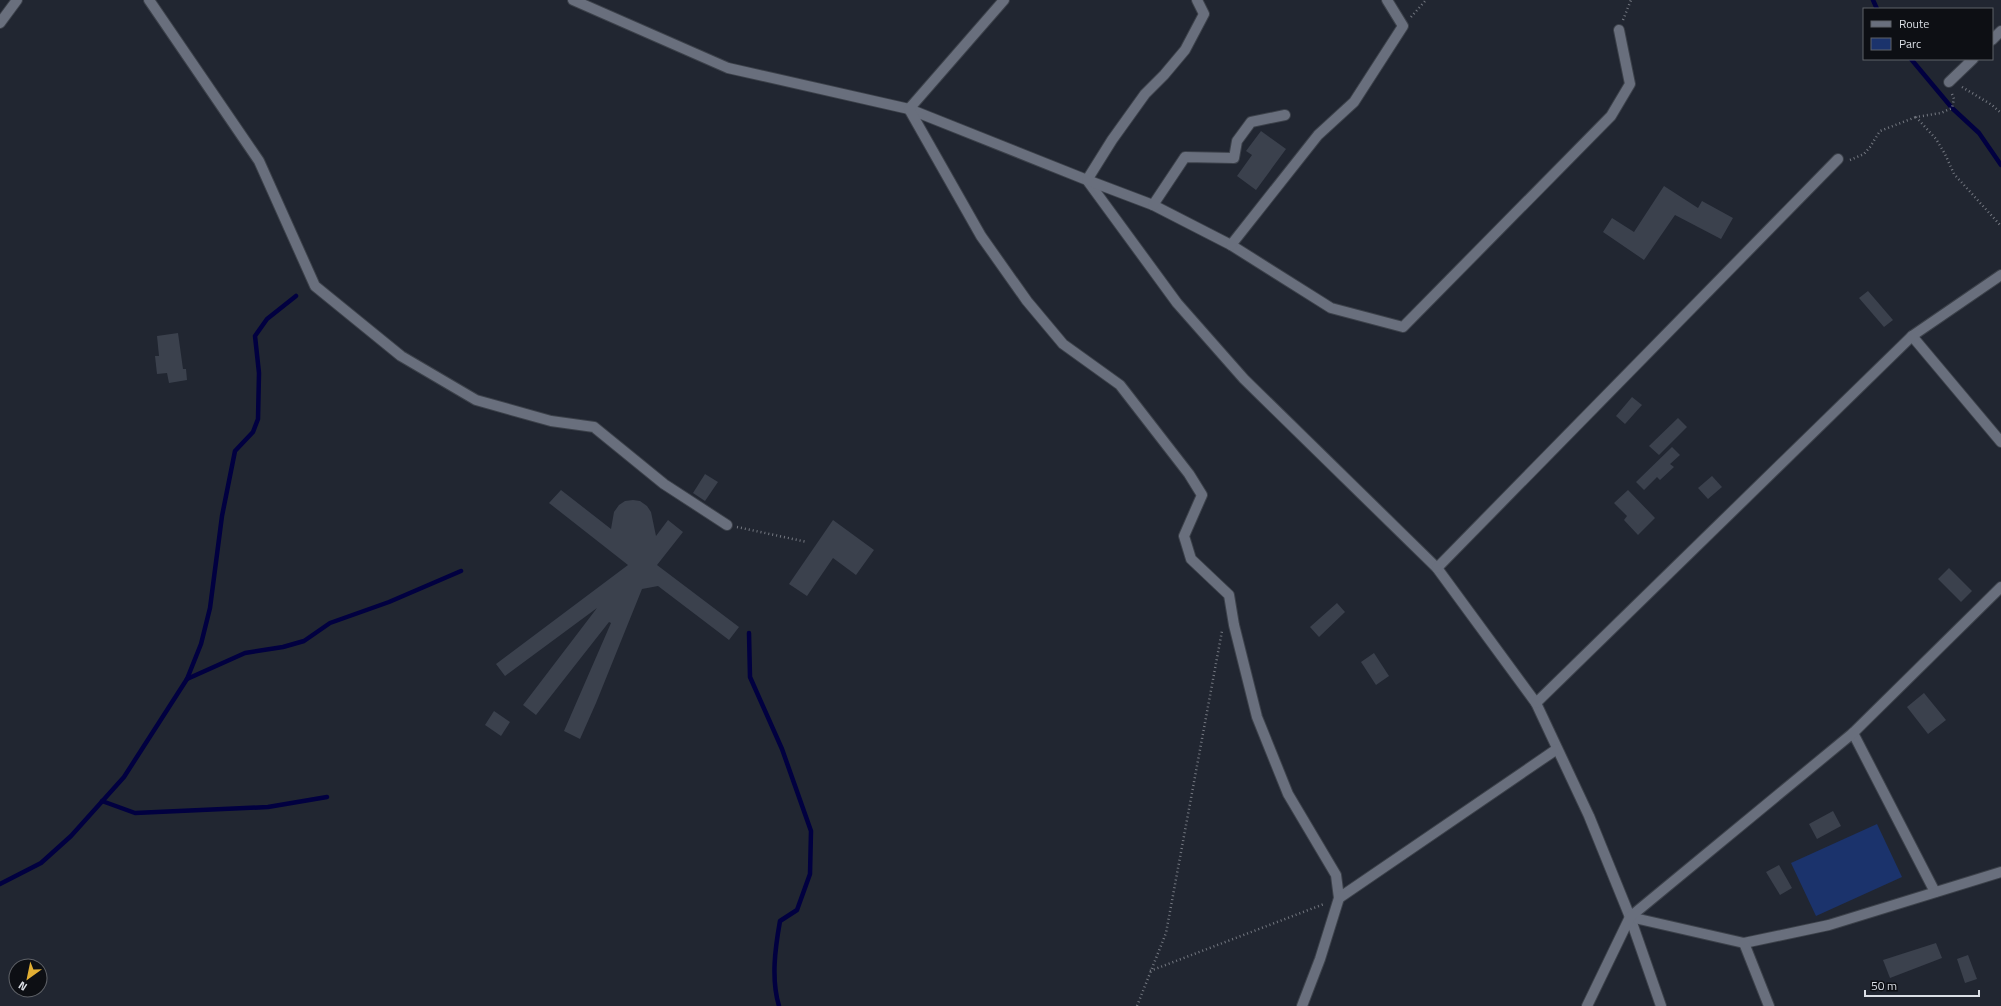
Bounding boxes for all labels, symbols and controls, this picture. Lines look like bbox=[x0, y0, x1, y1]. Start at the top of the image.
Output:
legend bbox=[1863, 8, 1993, 60]
text: Route bbox=[1899, 14, 1929, 33]
text: Parc bbox=[1899, 34, 1921, 53]
north arrow bbox=[8, 958, 48, 998]
scale bar bbox=[1865, 972, 1979, 998]
text: 50 m bbox=[1871, 976, 1897, 995]
text: N bbox=[15, 978, 30, 995]

